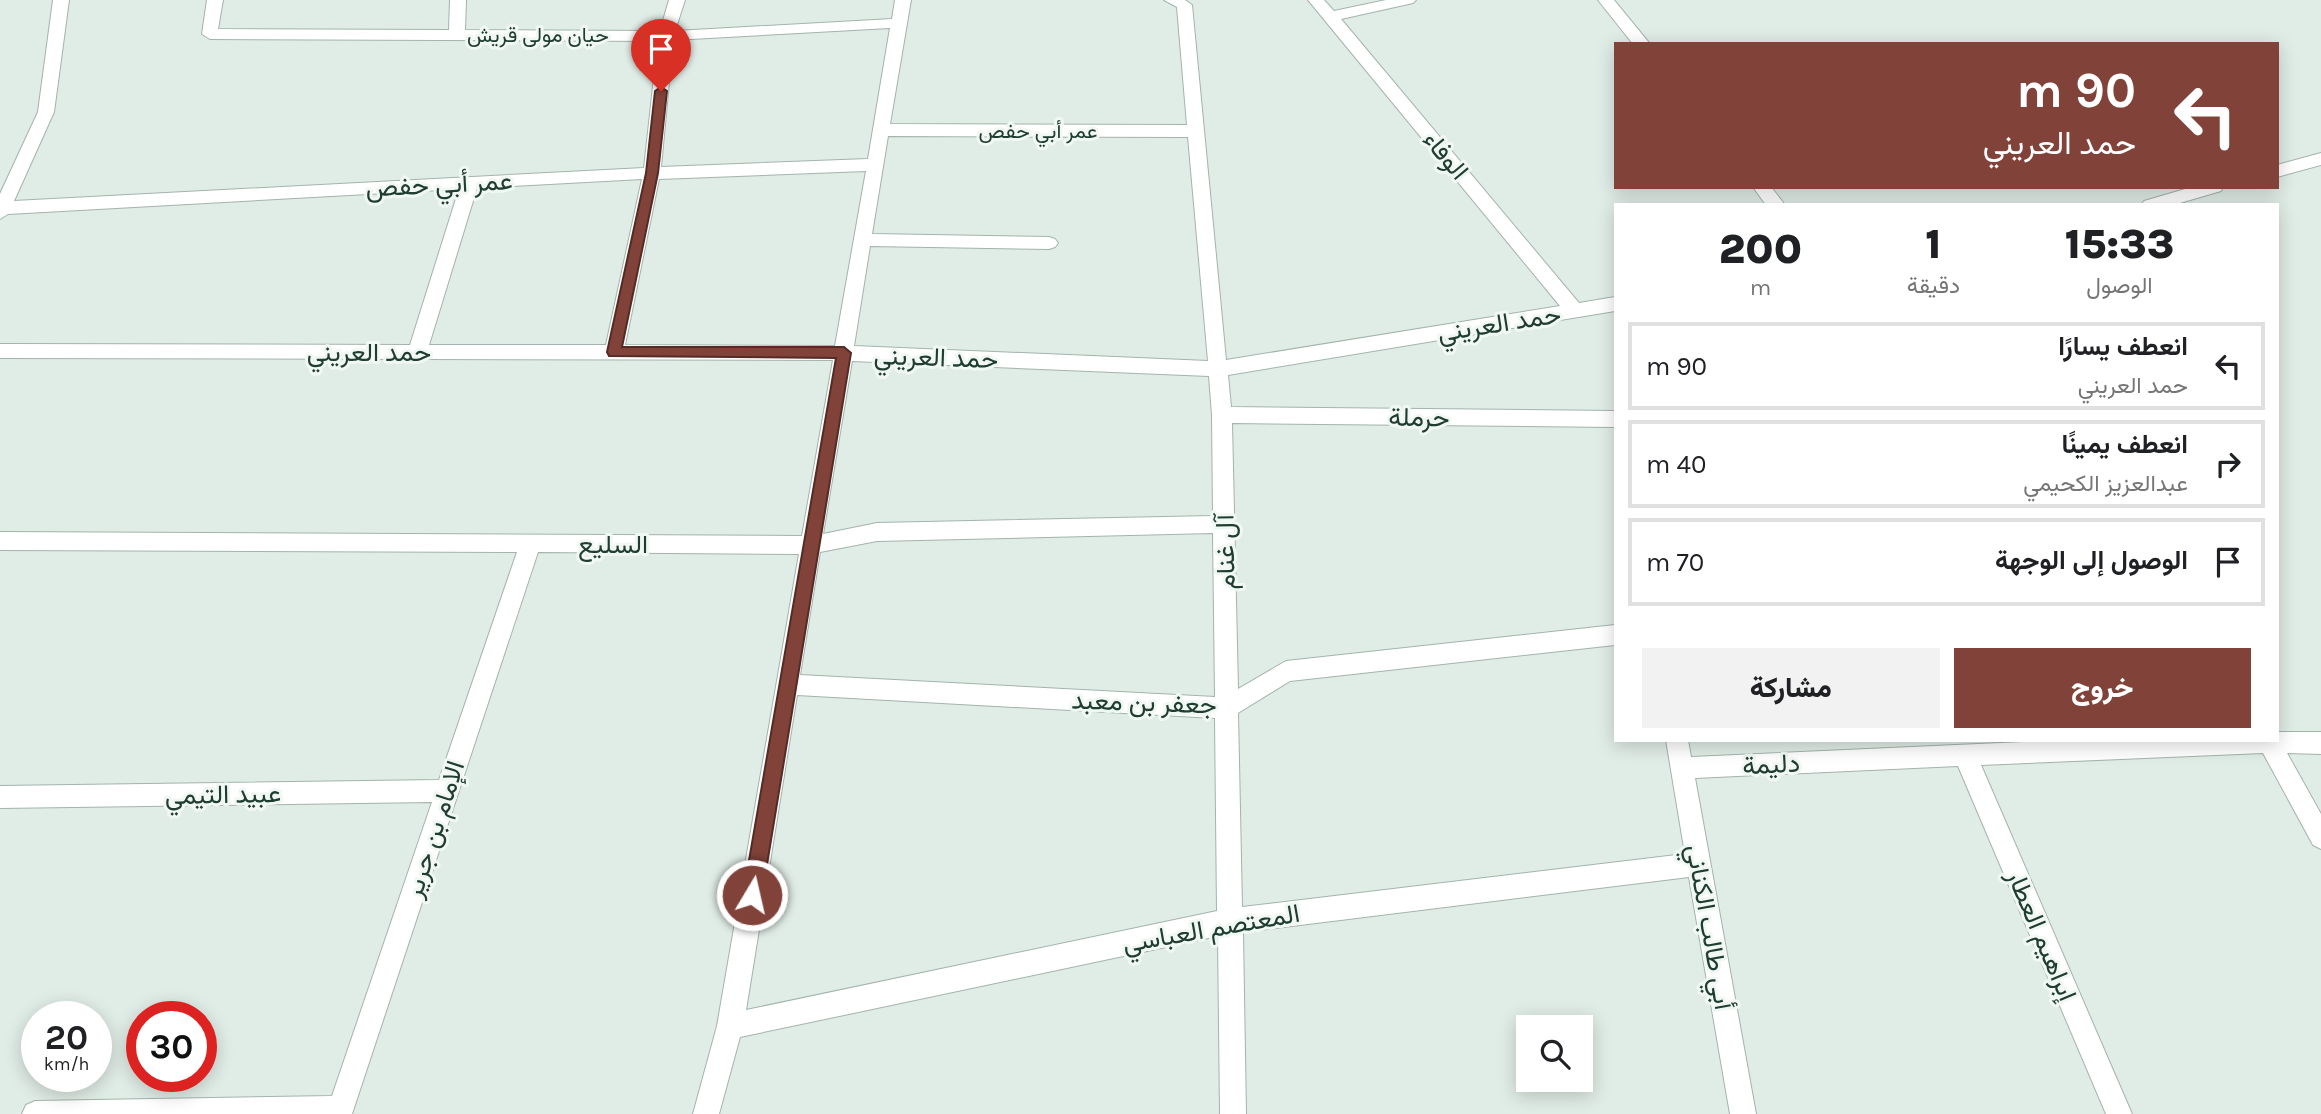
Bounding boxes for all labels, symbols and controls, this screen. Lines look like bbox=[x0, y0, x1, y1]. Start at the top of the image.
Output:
pin bbox=[631, 19, 691, 91]
street label: حيان مولى قريش bbox=[467, 23, 609, 48]
icon: arrive bbox=[642, 30, 680, 68]
text: 90 m bbox=[2016, 62, 2136, 119]
icon: left bbox=[2160, 70, 2251, 161]
street label: عمر أبي حفص bbox=[979, 119, 1097, 148]
street label: الوفاء bbox=[1416, 125, 1475, 186]
text: حمد العريني bbox=[1983, 125, 2136, 162]
street label: عمر أبي حفص bbox=[365, 165, 514, 209]
text: 1 bbox=[1925, 219, 1941, 269]
text: 15:33 bbox=[2065, 219, 2174, 269]
text: 200 bbox=[1719, 224, 1802, 274]
text: دقيقة bbox=[1907, 272, 1960, 299]
text: الوصول bbox=[2086, 272, 2153, 299]
text: m bbox=[1750, 274, 1771, 301]
street label: حمد العريني bbox=[1435, 298, 1564, 353]
text: انعطف يسارًا bbox=[2058, 331, 2188, 362]
street label: حمد العريني bbox=[307, 337, 431, 373]
street label: حمد العريني bbox=[873, 340, 999, 380]
icon: left bbox=[2209, 347, 2247, 385]
text: 90 m bbox=[1646, 351, 1707, 382]
text: حمد العريني bbox=[2078, 372, 2188, 399]
street label: حرملة bbox=[1388, 401, 1450, 434]
text: انعطف يمينًا bbox=[2062, 429, 2188, 460]
icon: right bbox=[2209, 445, 2247, 483]
text: 40 m bbox=[1646, 449, 1706, 480]
text: عبدالعزيز الكحيمي bbox=[2023, 470, 2188, 497]
street label: آل غنام bbox=[1209, 512, 1243, 590]
street label: السليع bbox=[578, 529, 648, 562]
icon: arrive bbox=[2209, 543, 2247, 581]
text: الوصول إلى الوجهة bbox=[1995, 545, 2188, 576]
text: 70 m bbox=[1646, 547, 1704, 578]
button: مشاركة bbox=[1642, 648, 1940, 728]
button: خروج bbox=[1954, 648, 2251, 728]
street label: جعفر بن معبد bbox=[1071, 684, 1217, 721]
street label: دليمة bbox=[1741, 748, 1801, 781]
street label: الإمام بن جرير bbox=[397, 757, 473, 903]
street label: عبيد التيمي bbox=[165, 778, 282, 816]
street label: أبي طالب الكناني bbox=[1675, 842, 1739, 1013]
position arrow bbox=[715, 858, 789, 932]
street label: إبراهيم العطار bbox=[1999, 864, 2083, 1006]
street label: المعتصم العباسي bbox=[1120, 898, 1303, 964]
speed limit sign: 30 bbox=[126, 1001, 217, 1092]
map controls bbox=[1516, 1015, 1593, 1092]
button: search bbox=[1516, 1015, 1593, 1092]
text: 20 bbox=[45, 1017, 88, 1058]
text: km/h bbox=[44, 1053, 89, 1075]

